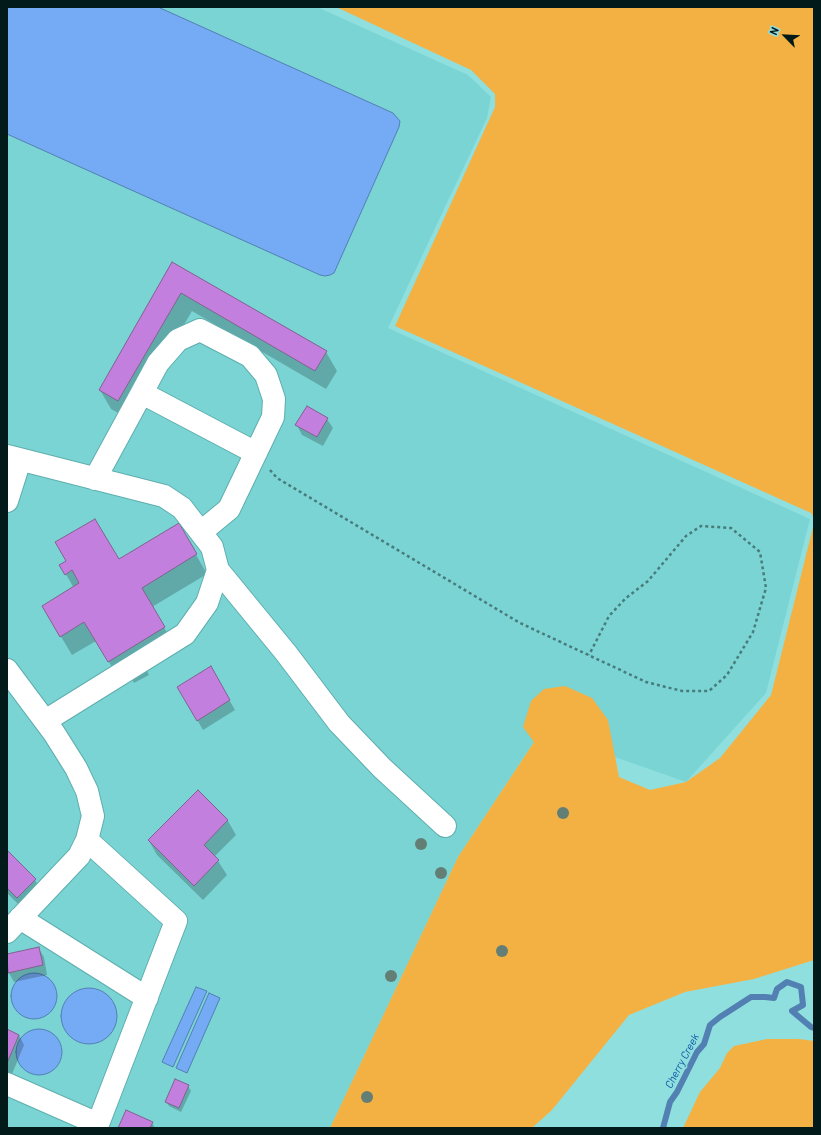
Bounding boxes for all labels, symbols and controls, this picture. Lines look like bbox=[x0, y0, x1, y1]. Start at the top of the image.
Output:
north arrow bbox=[765, 16, 805, 56]
text: N bbox=[766, 25, 781, 37]
water label: Cherry Creek bbox=[662, 1031, 702, 1091]

